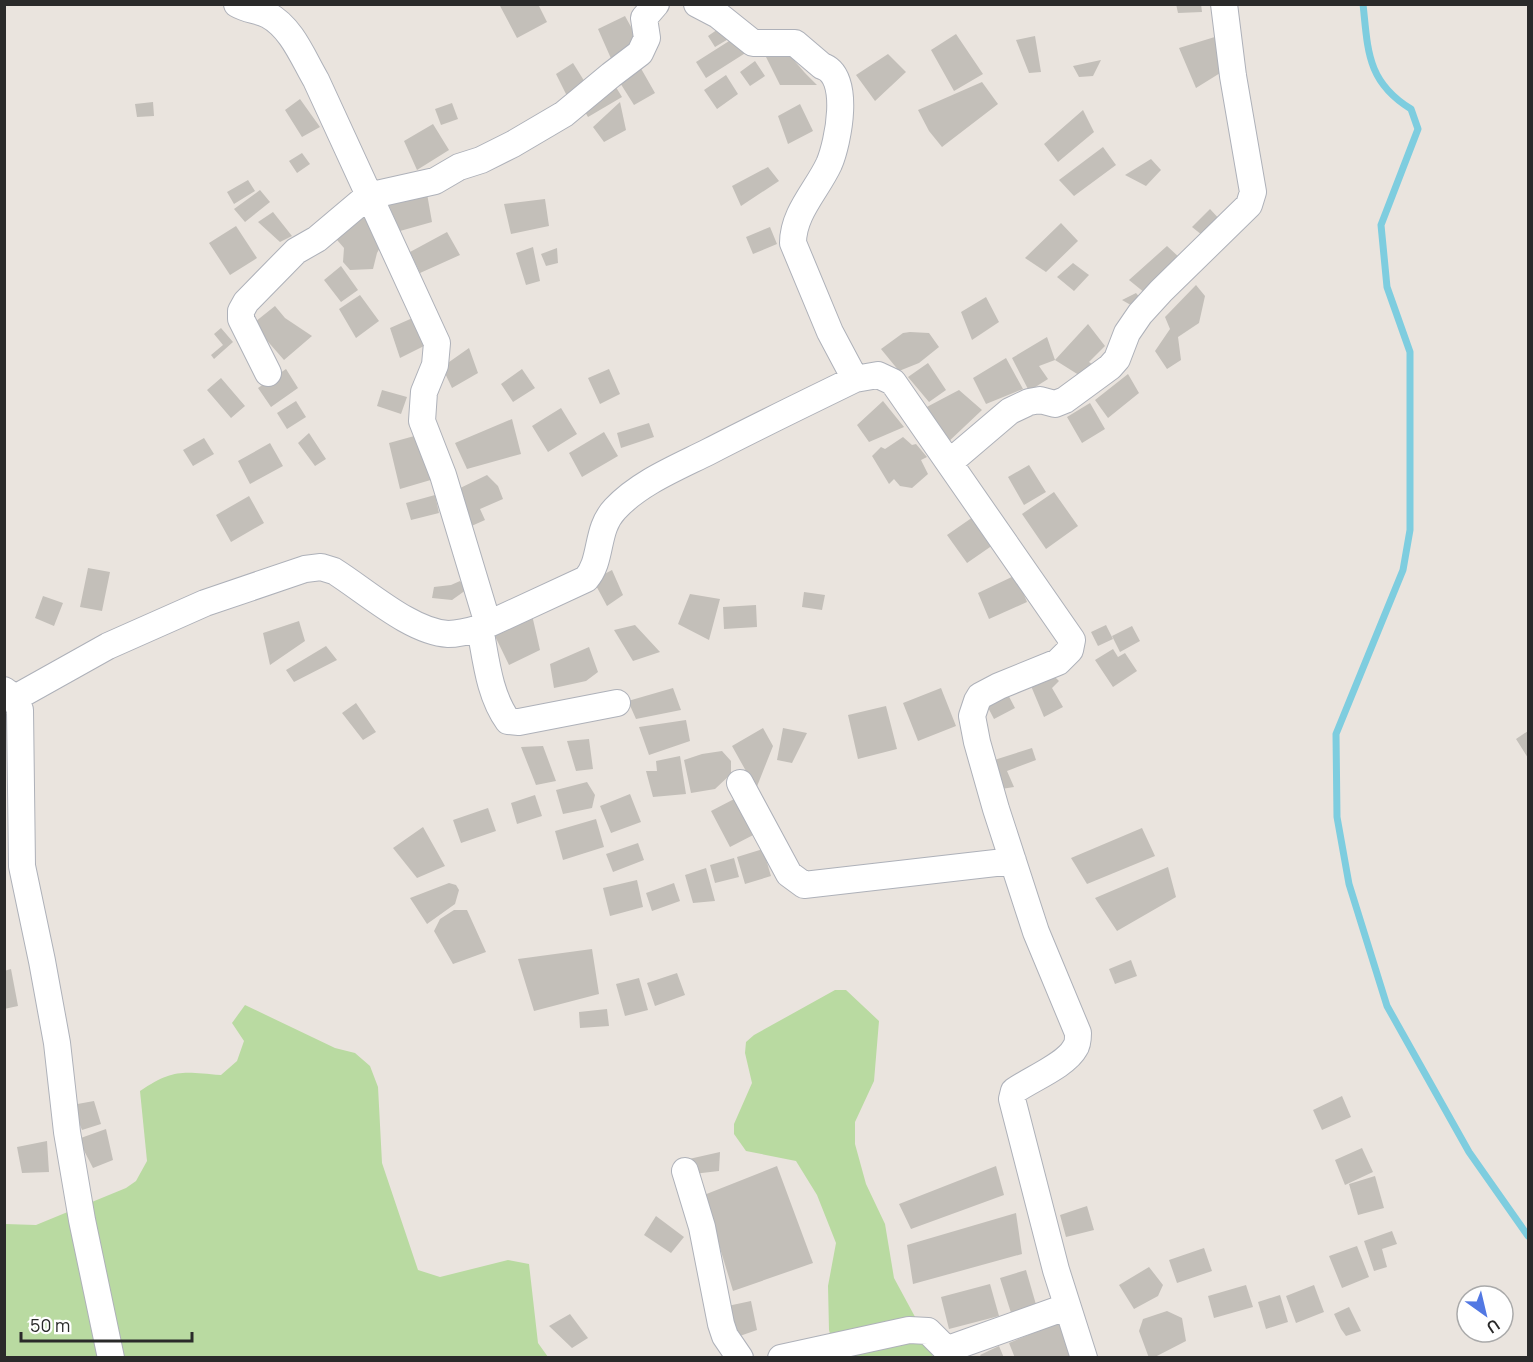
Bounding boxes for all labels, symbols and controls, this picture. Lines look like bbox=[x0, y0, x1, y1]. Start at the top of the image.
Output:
north arrow bbox=[1455, 1284, 1515, 1344]
scale bar bbox=[21, 1305, 192, 1343]
text: 50 m bbox=[30, 1313, 70, 1337]
text: U bbox=[1482, 1314, 1504, 1339]

